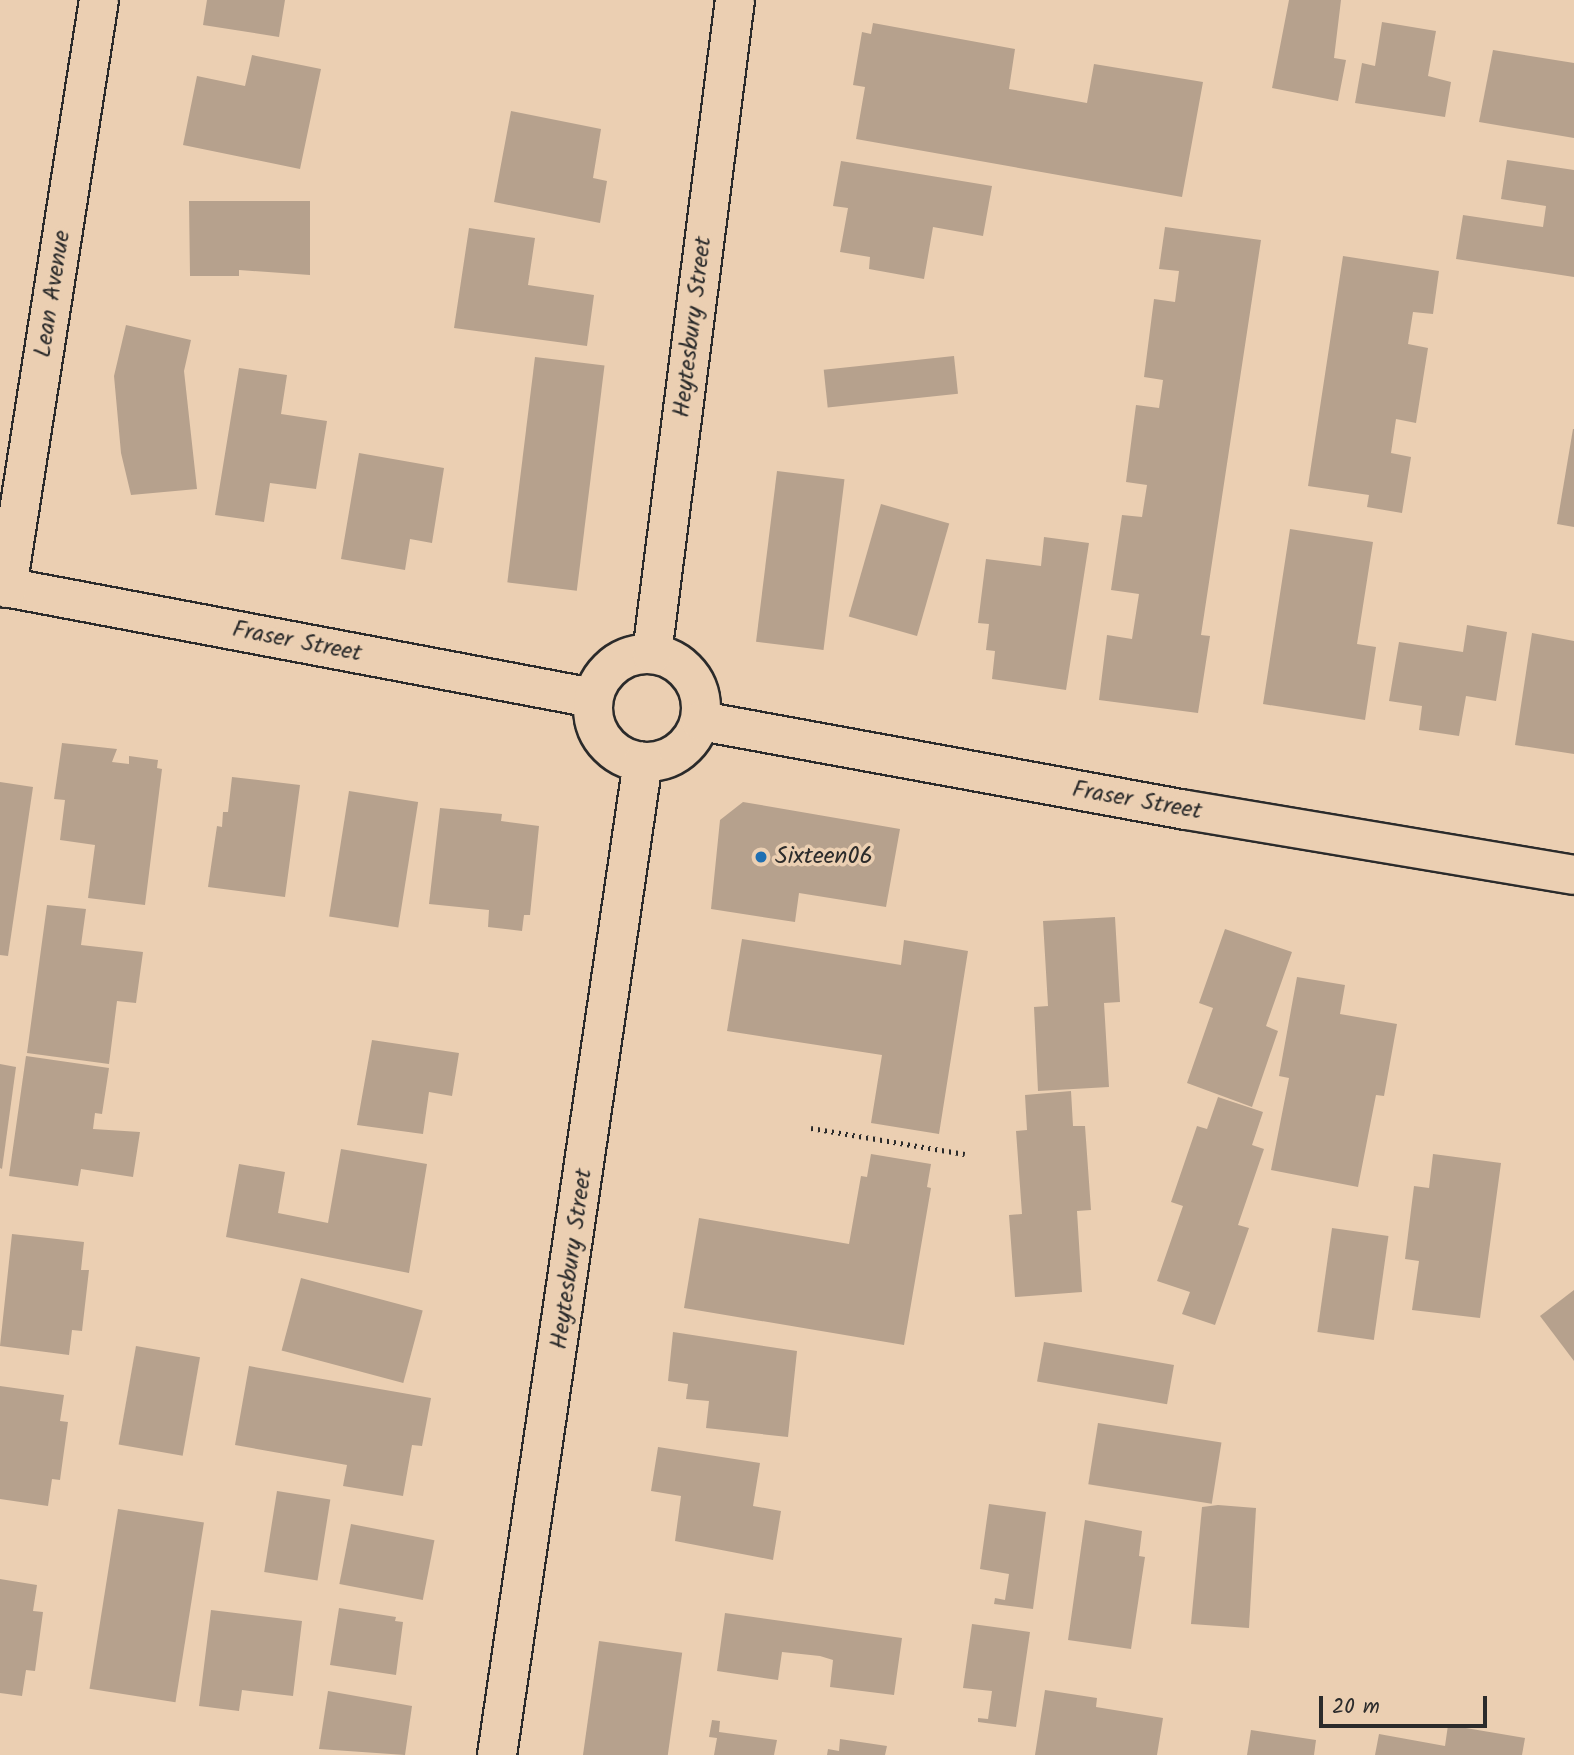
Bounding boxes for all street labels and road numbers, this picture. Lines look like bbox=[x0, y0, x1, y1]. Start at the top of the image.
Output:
street label: Lean Avenue bbox=[29, 228, 77, 360]
street label: Heytesbury Street bbox=[668, 235, 718, 419]
street label: Fraser Street bbox=[230, 615, 364, 669]
street label: Fraser Street bbox=[1070, 775, 1204, 827]
street label: Heytesbury Street bbox=[545, 1167, 599, 1351]

